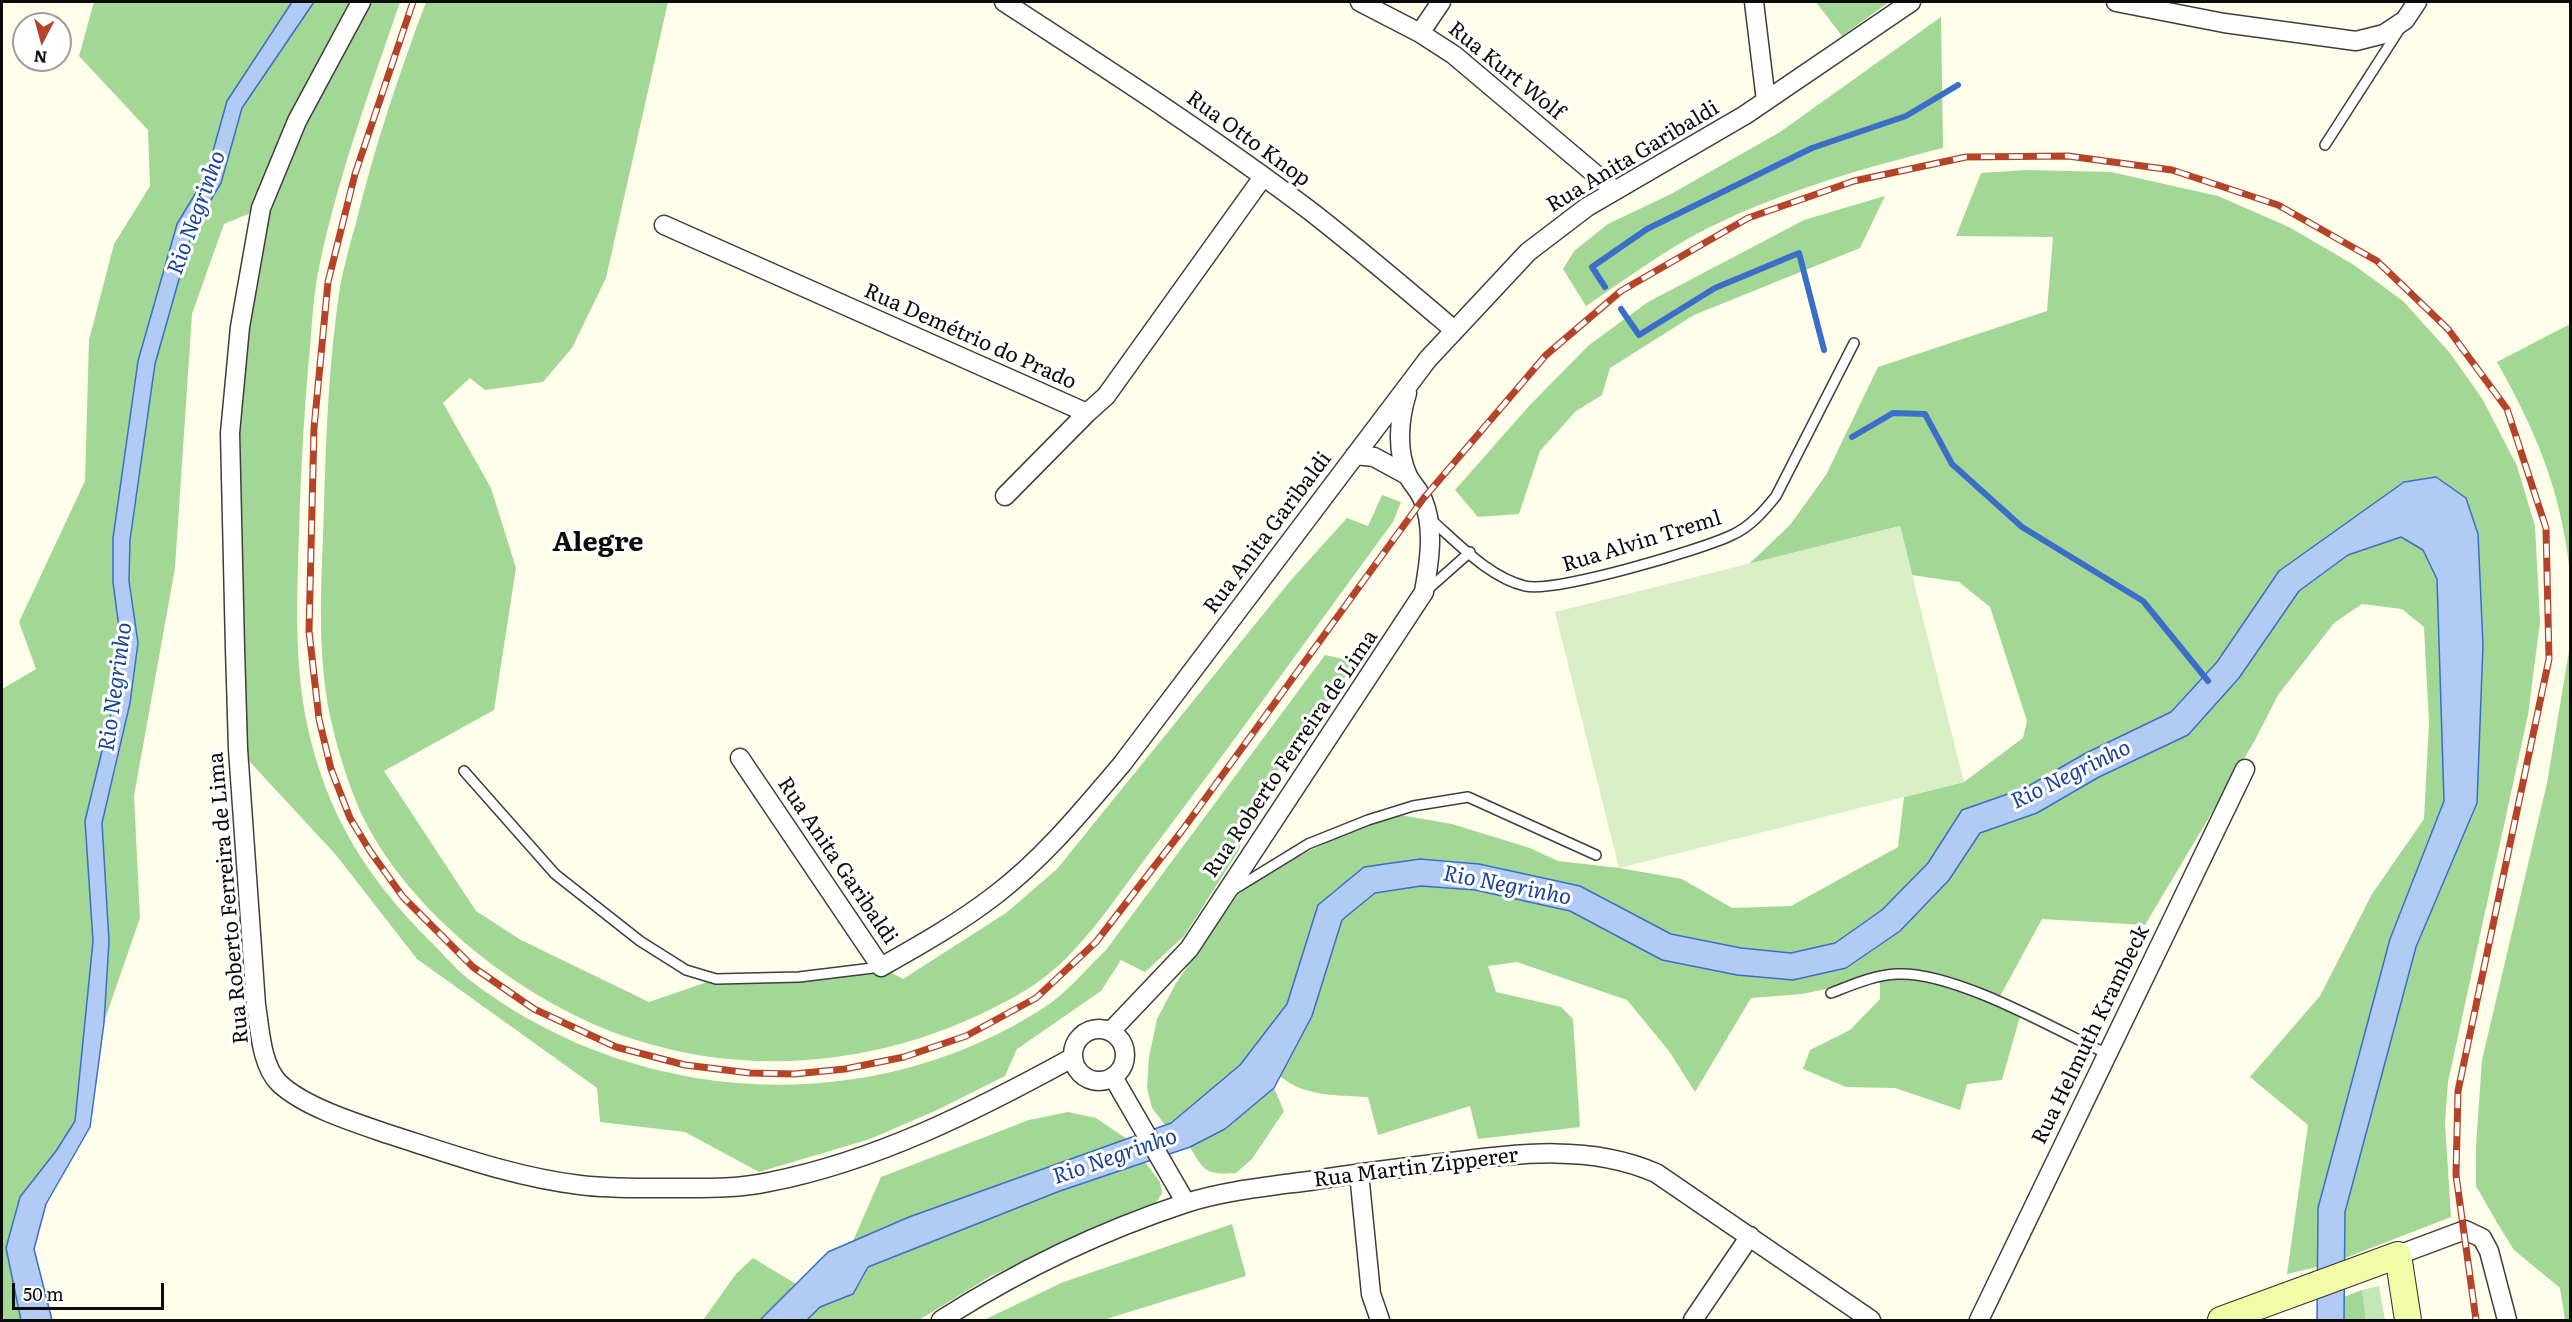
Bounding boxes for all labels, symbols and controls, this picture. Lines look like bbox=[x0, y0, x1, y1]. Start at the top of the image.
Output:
north arrow bbox=[12, 12, 72, 72]
street label: Rua Kurt Wolf bbox=[1443, 16, 1569, 126]
text: N bbox=[32, 45, 48, 71]
street label: Rua Otto Knop bbox=[1181, 86, 1315, 192]
street label: Rua Anita Garibaldi bbox=[1542, 96, 1724, 218]
water label: Rio Negrinho bbox=[162, 147, 232, 279]
street label: Rua Demétrio do Prado bbox=[860, 279, 1080, 395]
street label: Rua Anita Garibaldi bbox=[1199, 447, 1337, 619]
street label: Rua Alvin Treml bbox=[1559, 506, 1725, 578]
district label: Alegre bbox=[552, 527, 644, 559]
water label: Rio Negrinho bbox=[94, 621, 138, 753]
street label: Rua Roberto Ferreira de Lima bbox=[1199, 625, 1383, 883]
water label: Rio Negrinho bbox=[2007, 735, 2135, 815]
street label: Rua Roberto Ferreira de Lima bbox=[204, 751, 254, 1045]
street label: Rua Anita Garibaldi bbox=[772, 773, 902, 949]
water label: Rio Negrinho bbox=[1441, 861, 1573, 911]
street label: Rua Helmuth Krambeck bbox=[2027, 921, 2155, 1149]
water label: Rio Negrinho bbox=[1049, 1123, 1181, 1191]
street label: Rua Martin Zipperer bbox=[1312, 1143, 1520, 1193]
scale bar bbox=[15, 1271, 166, 1309]
text: 50 m bbox=[23, 1280, 64, 1307]

